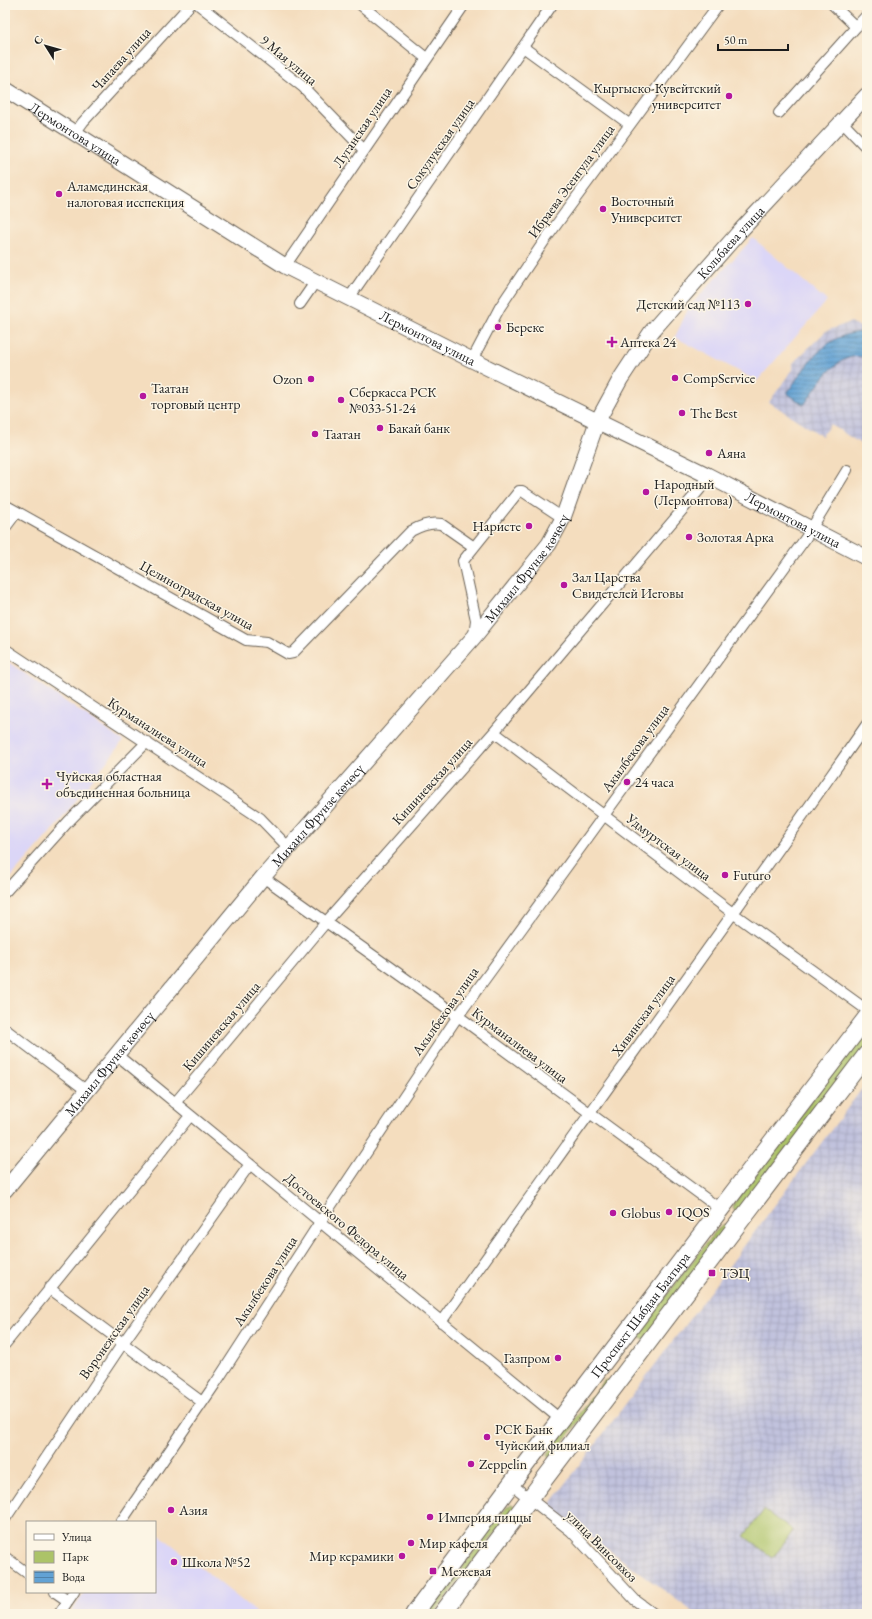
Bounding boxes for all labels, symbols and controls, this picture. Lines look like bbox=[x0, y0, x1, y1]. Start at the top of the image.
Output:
street label: Чапаева улица bbox=[87, 23, 155, 95]
north arrow bbox=[26, 26, 66, 66]
scale bar bbox=[718, 26, 788, 52]
street label: 9 Мая улица bbox=[257, 31, 322, 89]
text: С bbox=[30, 32, 46, 47]
text: 50 m bbox=[724, 32, 748, 48]
place label: Кыргыско-Кувейтский университет bbox=[593, 79, 722, 113]
street label: Луганская улица bbox=[328, 83, 396, 171]
marker: Кыргыско-Кувейтский университет bbox=[724, 91, 734, 101]
street label: Сокулукская улица bbox=[402, 94, 479, 193]
street label: Лермонтова улица bbox=[26, 98, 125, 169]
street label: Ибраева Эсенгула улица bbox=[524, 120, 618, 241]
place label: Аламединская налоговая исспекция bbox=[66, 177, 184, 211]
marker: Аламединская налоговая исспекция bbox=[54, 189, 64, 199]
place label: Восточный Университет bbox=[610, 192, 682, 226]
street label: Кольбаева улица bbox=[693, 202, 768, 283]
marker: Восточный Университет bbox=[598, 204, 608, 214]
place label: Детский сад №113 bbox=[637, 295, 740, 313]
marker: Детский сад №113 bbox=[743, 299, 753, 309]
street label: Лермонтова улица bbox=[377, 306, 479, 370]
place label: Береке bbox=[506, 318, 545, 336]
marker: Береке bbox=[493, 322, 503, 332]
place label: Аптека 24 bbox=[619, 333, 677, 351]
marker: Аптека 24 bbox=[607, 337, 617, 347]
place label: CompService bbox=[683, 369, 756, 387]
place label: Ozon bbox=[273, 370, 304, 388]
marker: CompService bbox=[670, 373, 680, 383]
marker: Ozon bbox=[306, 374, 316, 384]
place label: Таатан торговый центр bbox=[151, 379, 240, 413]
place label: Сберкасса РСК №033-51-24 bbox=[349, 383, 437, 417]
marker: Таатан торговый центр bbox=[138, 391, 148, 401]
marker: Сберкасса РСК №033-51-24 bbox=[336, 395, 346, 405]
place label: The Best bbox=[690, 404, 738, 422]
marker: The Best bbox=[677, 408, 687, 418]
place label: Бакай банк bbox=[388, 419, 450, 437]
marker: Бакай банк bbox=[375, 423, 385, 433]
place label: Таатан bbox=[323, 425, 361, 443]
marker: Таатан bbox=[310, 429, 320, 439]
place label: Аяна bbox=[716, 444, 746, 462]
marker: Аяна bbox=[704, 448, 714, 458]
place label: Народный (Лермонтова) bbox=[654, 475, 733, 509]
marker: Народный (Лермонтова) bbox=[641, 487, 651, 497]
street label: Лермонтова улица bbox=[742, 487, 844, 552]
street label: Михаил Фрунзе көчөсү bbox=[480, 511, 573, 626]
place label: Наристе bbox=[473, 517, 522, 535]
marker: Наристе bbox=[524, 521, 534, 531]
place label: Золотая Арка bbox=[697, 528, 774, 546]
marker: Золотая Арка bbox=[684, 532, 694, 542]
street label: Целиноградская улица bbox=[137, 556, 258, 634]
place label: Зал Царства Свидетелей Иеговы bbox=[572, 568, 684, 602]
marker: Зал Царства Свидетелей Иеговы bbox=[559, 580, 569, 590]
street label: Курманалиева улица bbox=[105, 693, 212, 771]
street label: Акылбекова улица bbox=[597, 700, 673, 796]
street label: Кишиневская улица bbox=[388, 733, 476, 829]
street label: Михаил Фрунзе көчөсү bbox=[267, 759, 368, 870]
place label: Чуйская областная объединенная больница bbox=[56, 767, 191, 801]
place label: 24 часа bbox=[635, 773, 675, 791]
marker: 24 часа bbox=[622, 777, 632, 787]
marker: Чуйская областная объединенная больница bbox=[41, 778, 53, 790]
street label: Удмуртская улица bbox=[622, 809, 715, 885]
place label: Futuro bbox=[733, 866, 771, 884]
marker: Futuro bbox=[720, 870, 730, 880]
street label: Акылбекова улица bbox=[407, 963, 482, 1060]
street label: Хивинская улица bbox=[607, 970, 679, 1060]
street label: Кишиневская улица bbox=[178, 977, 264, 1075]
street label: Курманалиева улица bbox=[468, 1003, 572, 1087]
street label: Михаил Фрунзе көчөсү bbox=[61, 1006, 159, 1120]
street label: Достоевского Федора улица bbox=[281, 1168, 413, 1284]
place label: IQOS bbox=[677, 1203, 710, 1221]
place label: Globus bbox=[621, 1204, 661, 1222]
marker: IQOS bbox=[664, 1207, 674, 1217]
marker: Globus bbox=[608, 1208, 618, 1218]
street label: Акылбекова улица bbox=[229, 1232, 301, 1330]
street label: Проспект Шабдан Баатыра bbox=[586, 1248, 694, 1381]
place label: ТЭЦ bbox=[720, 1264, 749, 1282]
marker: ТЭЦ bbox=[707, 1268, 717, 1278]
street label: Воронежская улица bbox=[75, 1281, 153, 1383]
place label: Газпром bbox=[504, 1349, 550, 1367]
marker: Газпром bbox=[553, 1353, 563, 1363]
place label: РСК Банк Чуйский филиал bbox=[495, 1420, 590, 1454]
marker: РСК Банк Чуйский филиал bbox=[482, 1432, 492, 1442]
place label: Zeppelin bbox=[479, 1455, 528, 1473]
marker: Zeppelin bbox=[466, 1459, 476, 1469]
place label: Азия bbox=[178, 1501, 208, 1519]
marker: Азия bbox=[166, 1505, 176, 1515]
street label: улица Винсовхоз bbox=[562, 1506, 642, 1586]
place label: Империя пиццы bbox=[438, 1508, 532, 1526]
marker: Империя пиццы bbox=[425, 1512, 435, 1522]
legend bbox=[26, 1521, 156, 1593]
text: Улица bbox=[61, 1529, 92, 1545]
place label: Мир кафеля bbox=[419, 1534, 488, 1552]
marker: Мир кафеля bbox=[406, 1538, 416, 1548]
place label: Мир керамики bbox=[309, 1547, 395, 1565]
text: Парк bbox=[62, 1549, 89, 1565]
marker: Мир керамики bbox=[397, 1551, 407, 1561]
place label: Школа №52 bbox=[182, 1553, 250, 1571]
marker: Школа №52 bbox=[169, 1557, 179, 1567]
place label: Межевая bbox=[441, 1562, 491, 1580]
marker: Межевая bbox=[428, 1566, 438, 1576]
text: Вода bbox=[62, 1569, 85, 1585]

